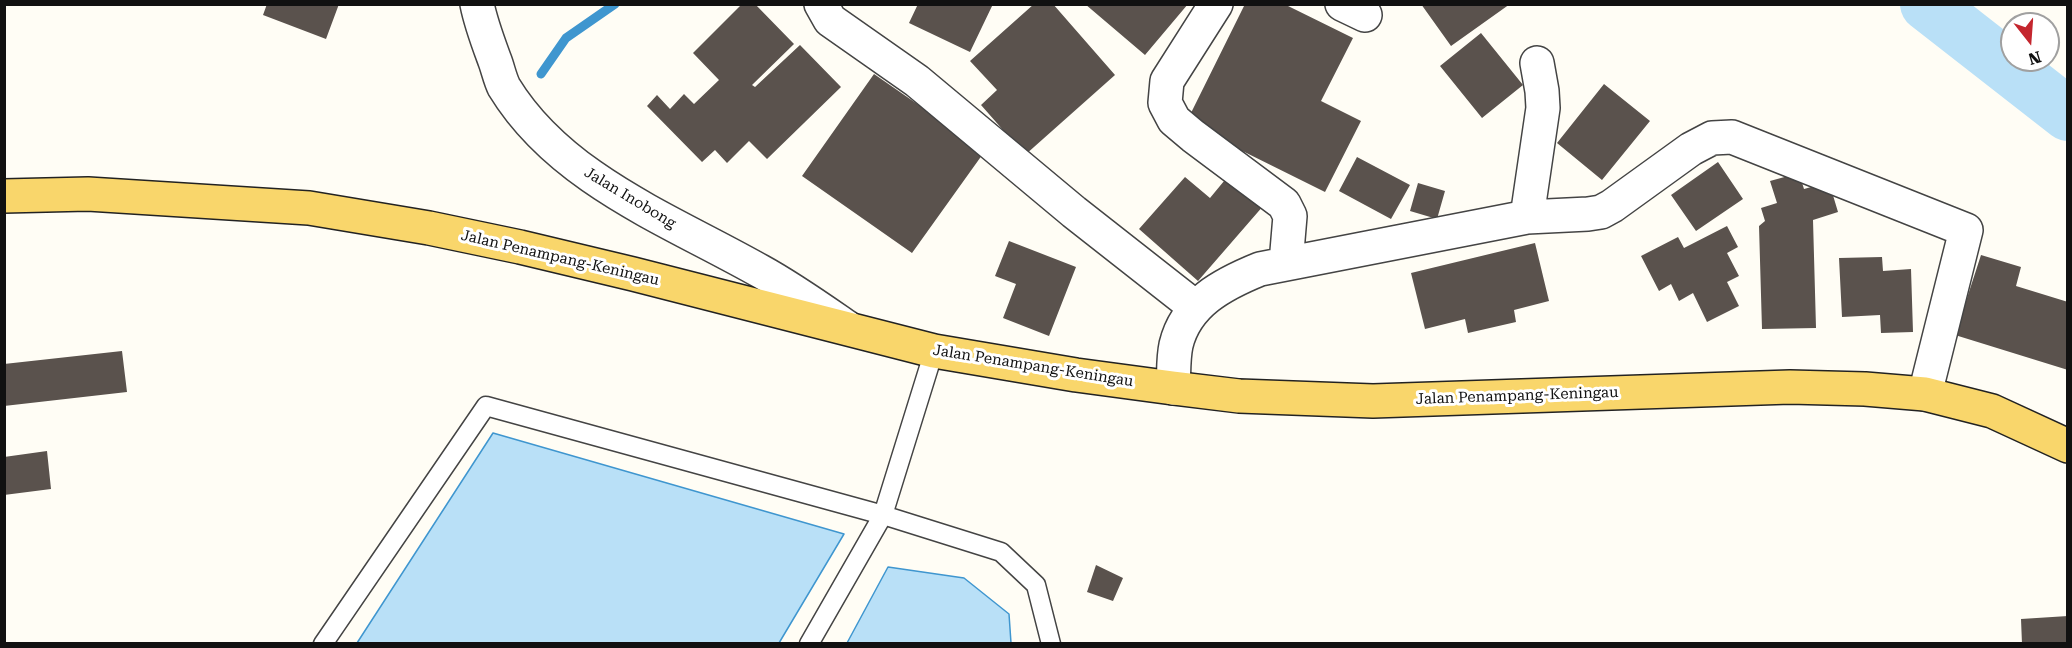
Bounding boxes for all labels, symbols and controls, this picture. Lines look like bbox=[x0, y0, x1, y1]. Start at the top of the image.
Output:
north arrow bbox=[2000, 12, 2060, 72]
text: N bbox=[2026, 47, 2044, 69]
street label: Jalan Inobong bbox=[581, 163, 679, 233]
street label: Jalan Penampang-Keningau bbox=[459, 226, 661, 290]
street label: Jalan Penampang-Keningau bbox=[931, 341, 1135, 391]
street label: Jalan Penampang-Keningau bbox=[1415, 383, 1619, 409]

